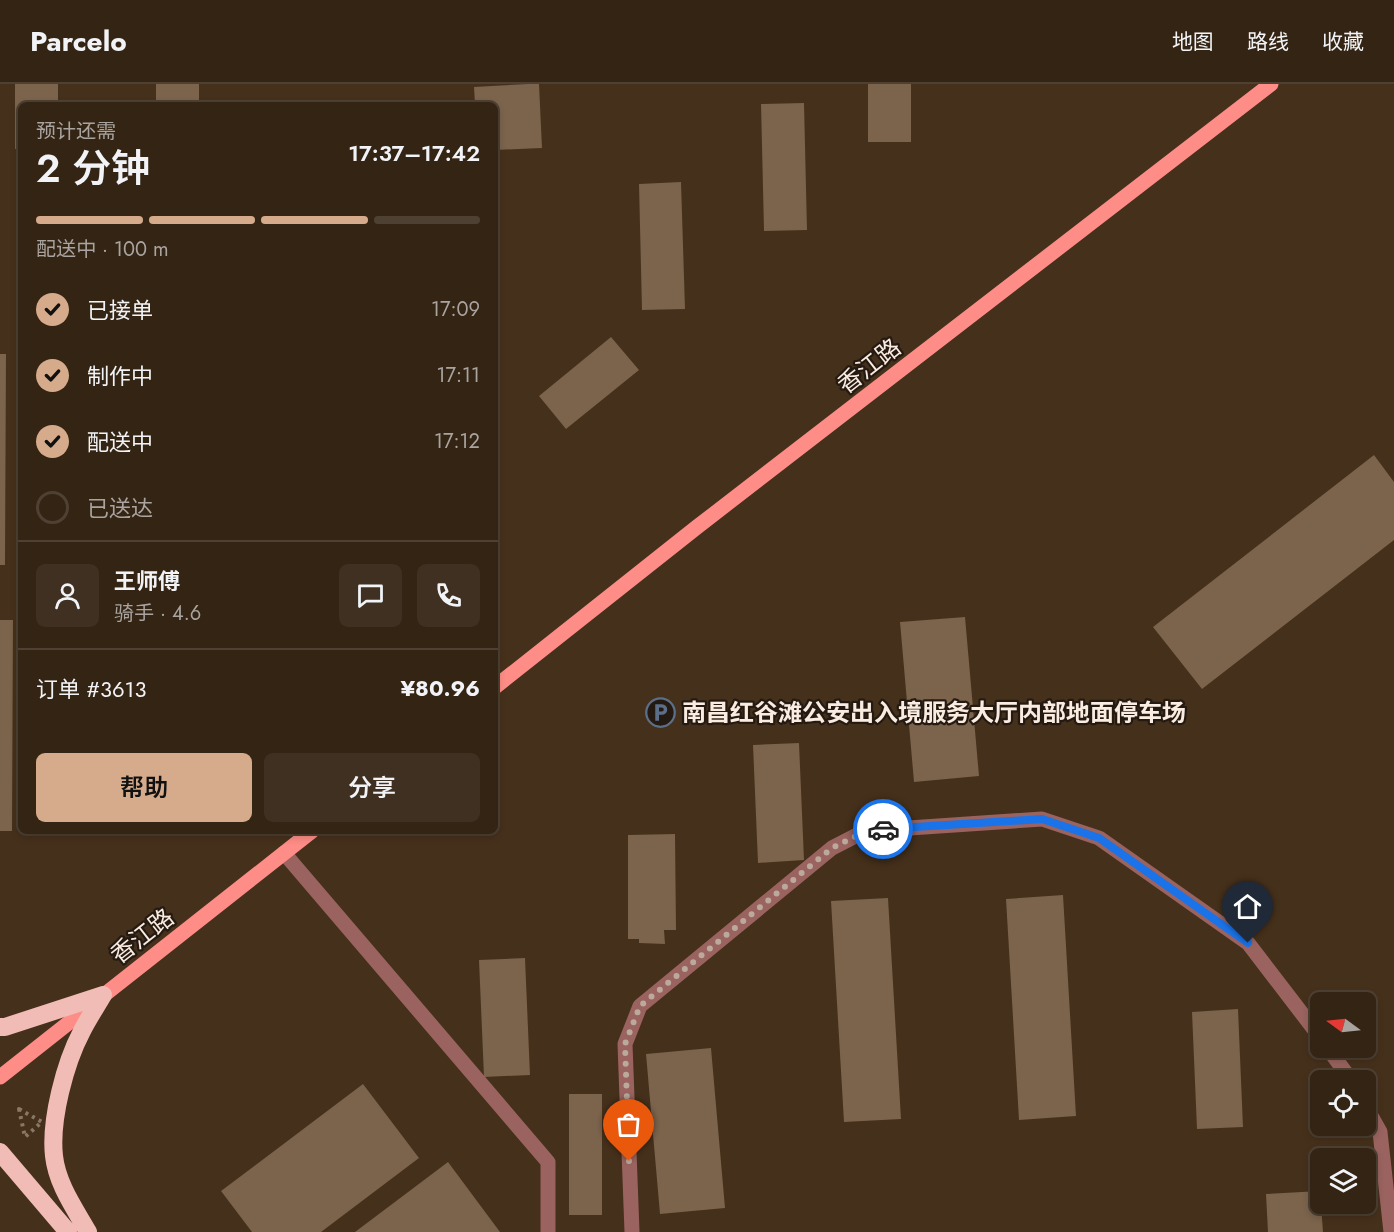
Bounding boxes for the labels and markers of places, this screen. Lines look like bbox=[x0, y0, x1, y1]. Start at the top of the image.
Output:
place label: 南昌红谷滩公安出入境服务大厅内部地面停车场 bbox=[682, 695, 1186, 730]
parking icon: 南昌红谷滩公安出入境服务大厅内部地面停车场 bbox=[645, 696, 677, 728]
pin bbox=[1222, 881, 1273, 943]
pin bbox=[603, 1099, 654, 1161]

